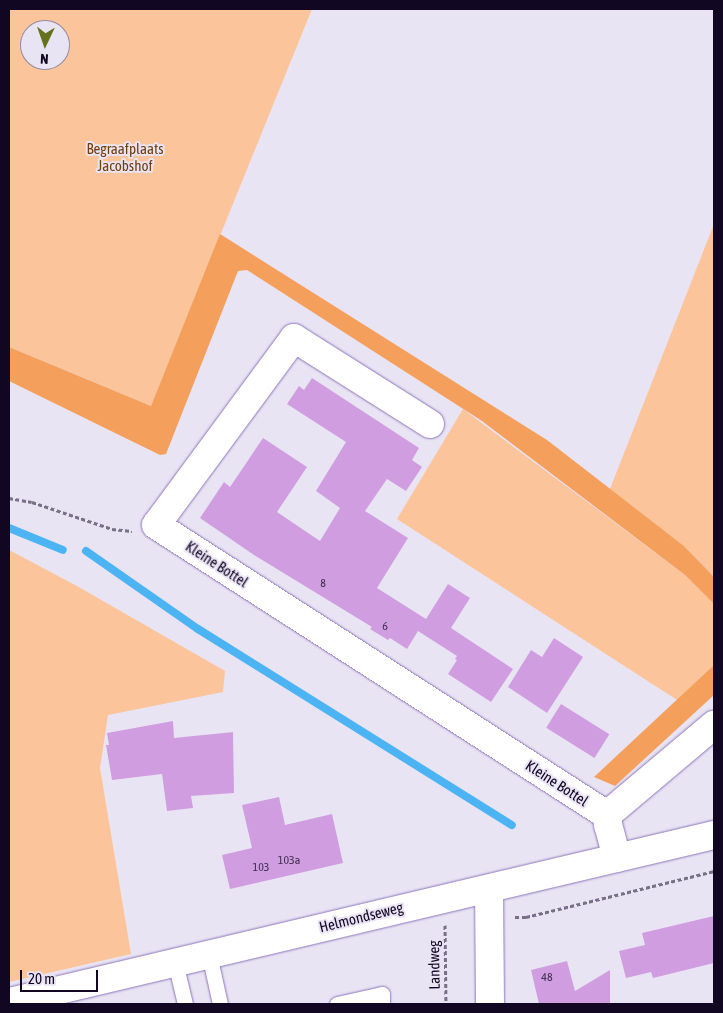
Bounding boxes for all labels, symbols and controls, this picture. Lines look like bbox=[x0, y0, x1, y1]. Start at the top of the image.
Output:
north arrow bbox=[20, 20, 70, 70]
text: N bbox=[40, 51, 49, 67]
park label: Begraafplaats Jacobshof bbox=[86, 139, 164, 174]
street label: Kleine Bottel bbox=[182, 537, 252, 591]
house number: 8 bbox=[320, 577, 326, 591]
house number: 6 bbox=[382, 620, 388, 634]
street label: Kleine Bottel bbox=[522, 756, 592, 810]
house number: 103a bbox=[278, 854, 300, 868]
house number: 103 bbox=[253, 861, 269, 875]
street label: Helmondseweg bbox=[317, 898, 405, 936]
street label: Landweg bbox=[425, 940, 443, 990]
scale bar bbox=[22, 960, 100, 992]
text: 20 m bbox=[28, 970, 55, 987]
house number: 48 bbox=[541, 971, 553, 985]

